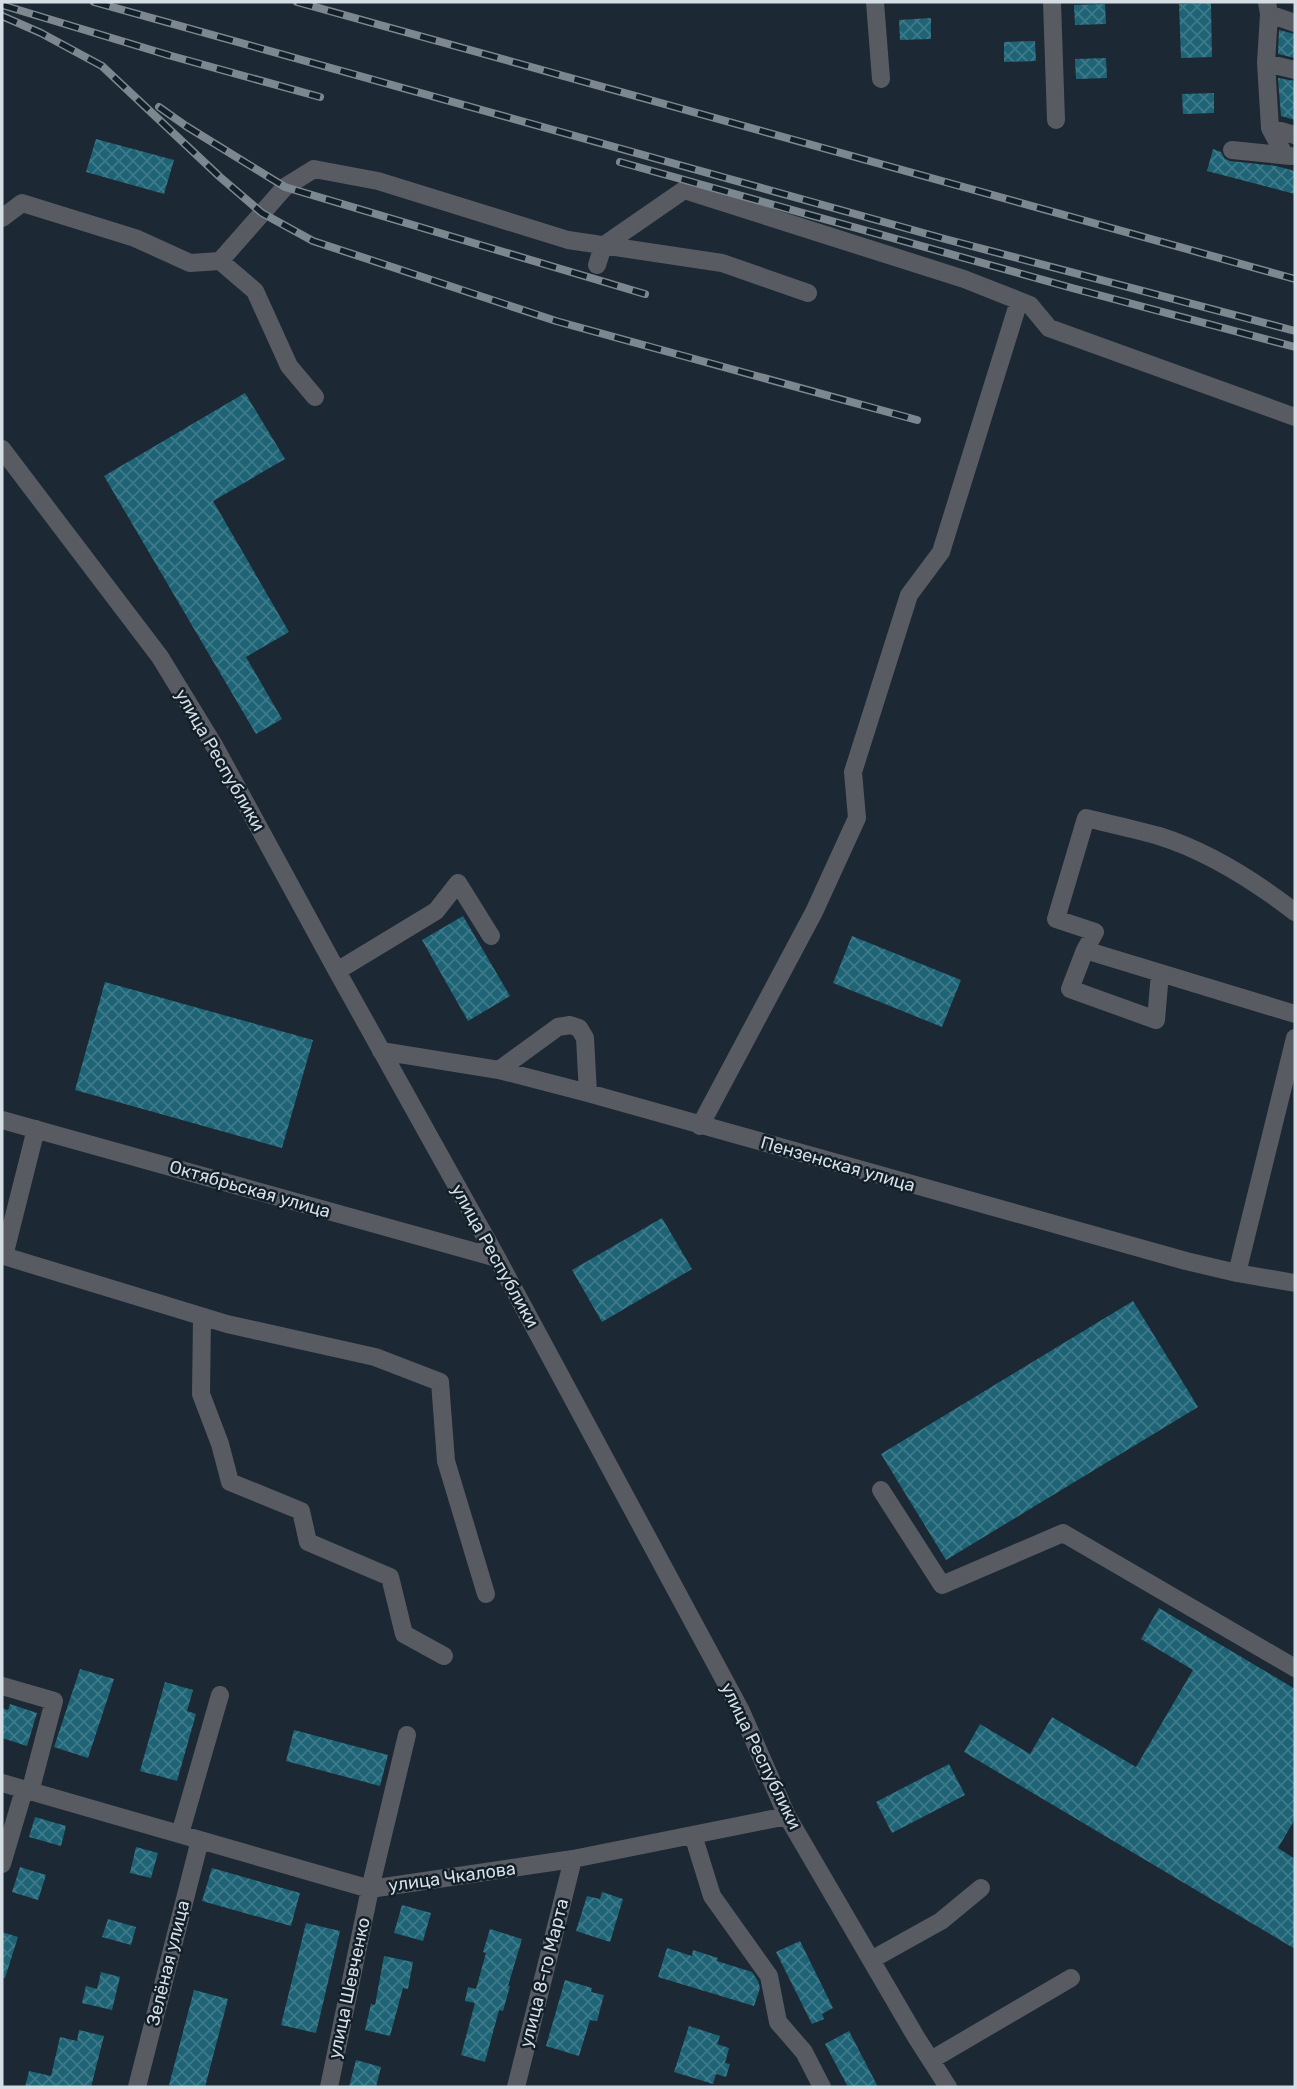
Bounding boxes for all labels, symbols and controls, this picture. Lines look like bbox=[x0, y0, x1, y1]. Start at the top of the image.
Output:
street label: улица Республики bbox=[170, 685, 270, 835]
street label: Пензенская улица bbox=[758, 1131, 918, 1197]
street label: Октябрьская улица bbox=[167, 1155, 333, 1223]
street label: улица Республики bbox=[446, 1180, 544, 1332]
street label: улица Республики bbox=[716, 1679, 806, 1833]
street label: улица Чкалова bbox=[387, 1857, 517, 1897]
street label: улица 8-го Марта bbox=[515, 1896, 573, 2050]
street label: Зелёная улица bbox=[142, 1898, 194, 2028]
street label: улица Шевченко bbox=[323, 1915, 375, 2061]

